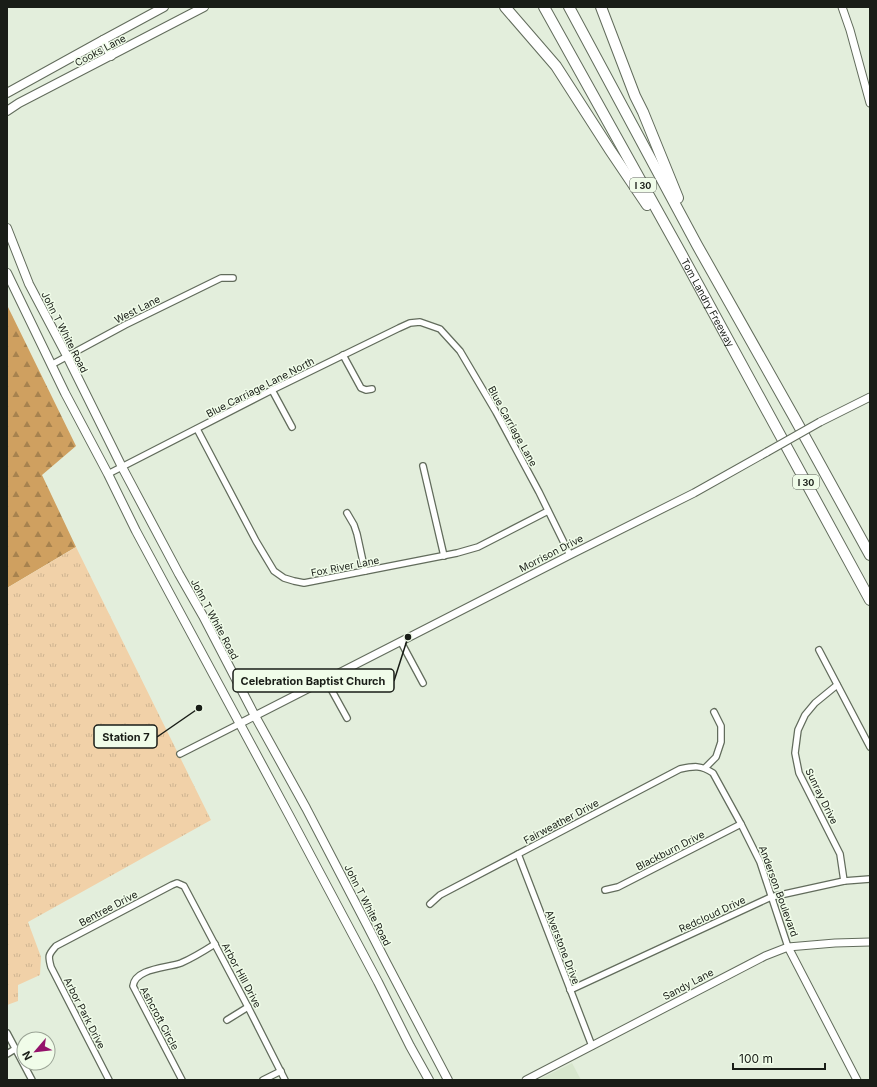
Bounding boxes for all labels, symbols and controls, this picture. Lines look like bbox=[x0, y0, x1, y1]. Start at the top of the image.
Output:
street label: Cooks Lane bbox=[73, 32, 128, 68]
road number: I 30 bbox=[630, 178, 656, 192]
street label: Tom Landry Freeway bbox=[679, 256, 737, 349]
street label: John T White Road bbox=[39, 289, 91, 375]
street label: West Lane bbox=[112, 292, 162, 326]
street label: Blue Carriage Lane North bbox=[204, 354, 316, 419]
street label: Blue Carriage Lane bbox=[486, 384, 540, 468]
road number: I 30 bbox=[793, 475, 819, 489]
street label: Morrison Drive bbox=[517, 532, 585, 574]
street label: Fox River Lane bbox=[310, 553, 380, 578]
street label: John T White Road bbox=[189, 577, 241, 661]
callout: Celebration Baptist Church bbox=[233, 669, 394, 692]
text: Celebration Baptist Church bbox=[241, 674, 386, 688]
callout: Station 7 bbox=[94, 725, 157, 748]
text: Station 7 bbox=[102, 730, 150, 744]
street label: Sunray Drive bbox=[803, 766, 841, 826]
street label: Fairweather Drive bbox=[521, 796, 601, 846]
street label: Blackburn Drive bbox=[634, 827, 706, 872]
street label: Anderson Boulevard bbox=[757, 844, 801, 938]
street label: John T White Road bbox=[342, 862, 394, 948]
street label: Bentree Drive bbox=[77, 887, 139, 928]
street label: Redcloud Drive bbox=[677, 893, 747, 935]
street label: Alverstone Drive bbox=[543, 908, 583, 986]
street label: Arbor Hill Drive bbox=[220, 940, 264, 1010]
street label: Sandy Lane bbox=[661, 966, 715, 1002]
street label: Arbor Park Drive bbox=[62, 975, 108, 1051]
street label: Ashcroft Circle bbox=[138, 984, 182, 1052]
north arrow bbox=[16, 1031, 56, 1071]
scale bar bbox=[733, 1045, 825, 1071]
text: N bbox=[19, 1049, 35, 1063]
text: 100 m bbox=[739, 1051, 773, 1066]

